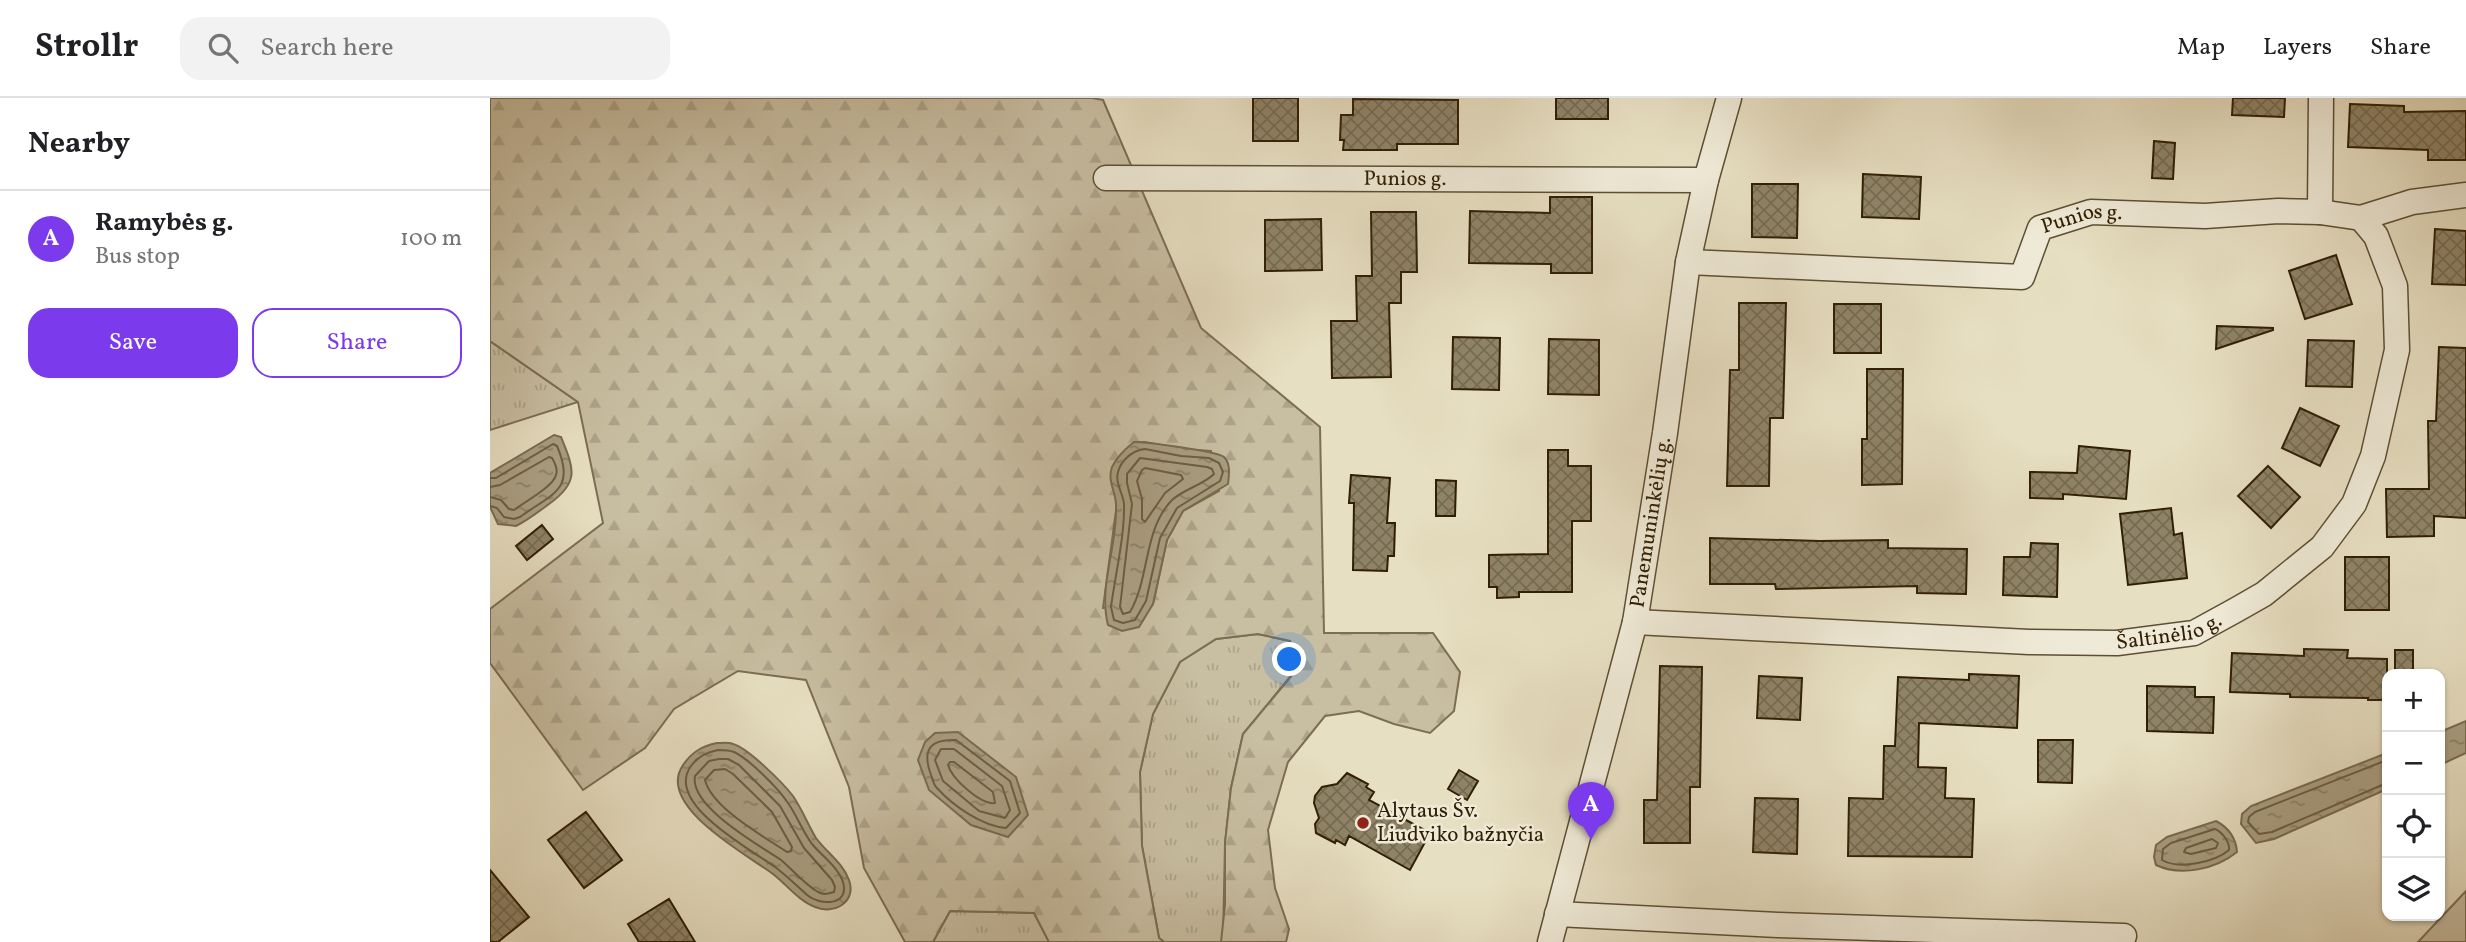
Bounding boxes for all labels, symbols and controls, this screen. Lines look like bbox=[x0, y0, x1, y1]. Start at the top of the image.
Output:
search box bbox=[180, 17, 670, 80]
text: Strollr bbox=[35, 25, 138, 71]
icon: search bbox=[204, 29, 242, 67]
text: Search here bbox=[260, 30, 394, 66]
text: Map bbox=[2177, 31, 2225, 65]
text: Layers bbox=[2263, 31, 2332, 65]
text: Share bbox=[2370, 31, 2431, 65]
text: Nearby bbox=[28, 123, 130, 165]
street label: Punios g. bbox=[1363, 164, 1447, 194]
street label: Punios g. bbox=[2038, 197, 2123, 241]
text: Ramybės g. bbox=[95, 205, 234, 241]
text: A bbox=[43, 223, 59, 255]
text: 100 m bbox=[400, 223, 462, 255]
text: Bus stop bbox=[95, 241, 180, 273]
button: Save bbox=[28, 308, 238, 378]
button: Share bbox=[252, 308, 462, 378]
street label: Panemuninkėlių g. bbox=[1623, 435, 1679, 610]
street label: Šaltinėlio g. bbox=[2114, 606, 2227, 657]
your location bbox=[1272, 642, 1306, 676]
map controls bbox=[2382, 669, 2445, 921]
button: + bbox=[2382, 669, 2445, 732]
button: − bbox=[2382, 732, 2445, 795]
pin: A bbox=[1568, 782, 1614, 840]
button: locate bbox=[2382, 795, 2445, 858]
place label: Alytaus Šv. Liudviko bažnyčia bbox=[1377, 797, 1544, 850]
marker: Alytaus Šv. Liudviko bažnyčia bbox=[1355, 815, 1371, 831]
button: layers bbox=[2382, 858, 2445, 921]

